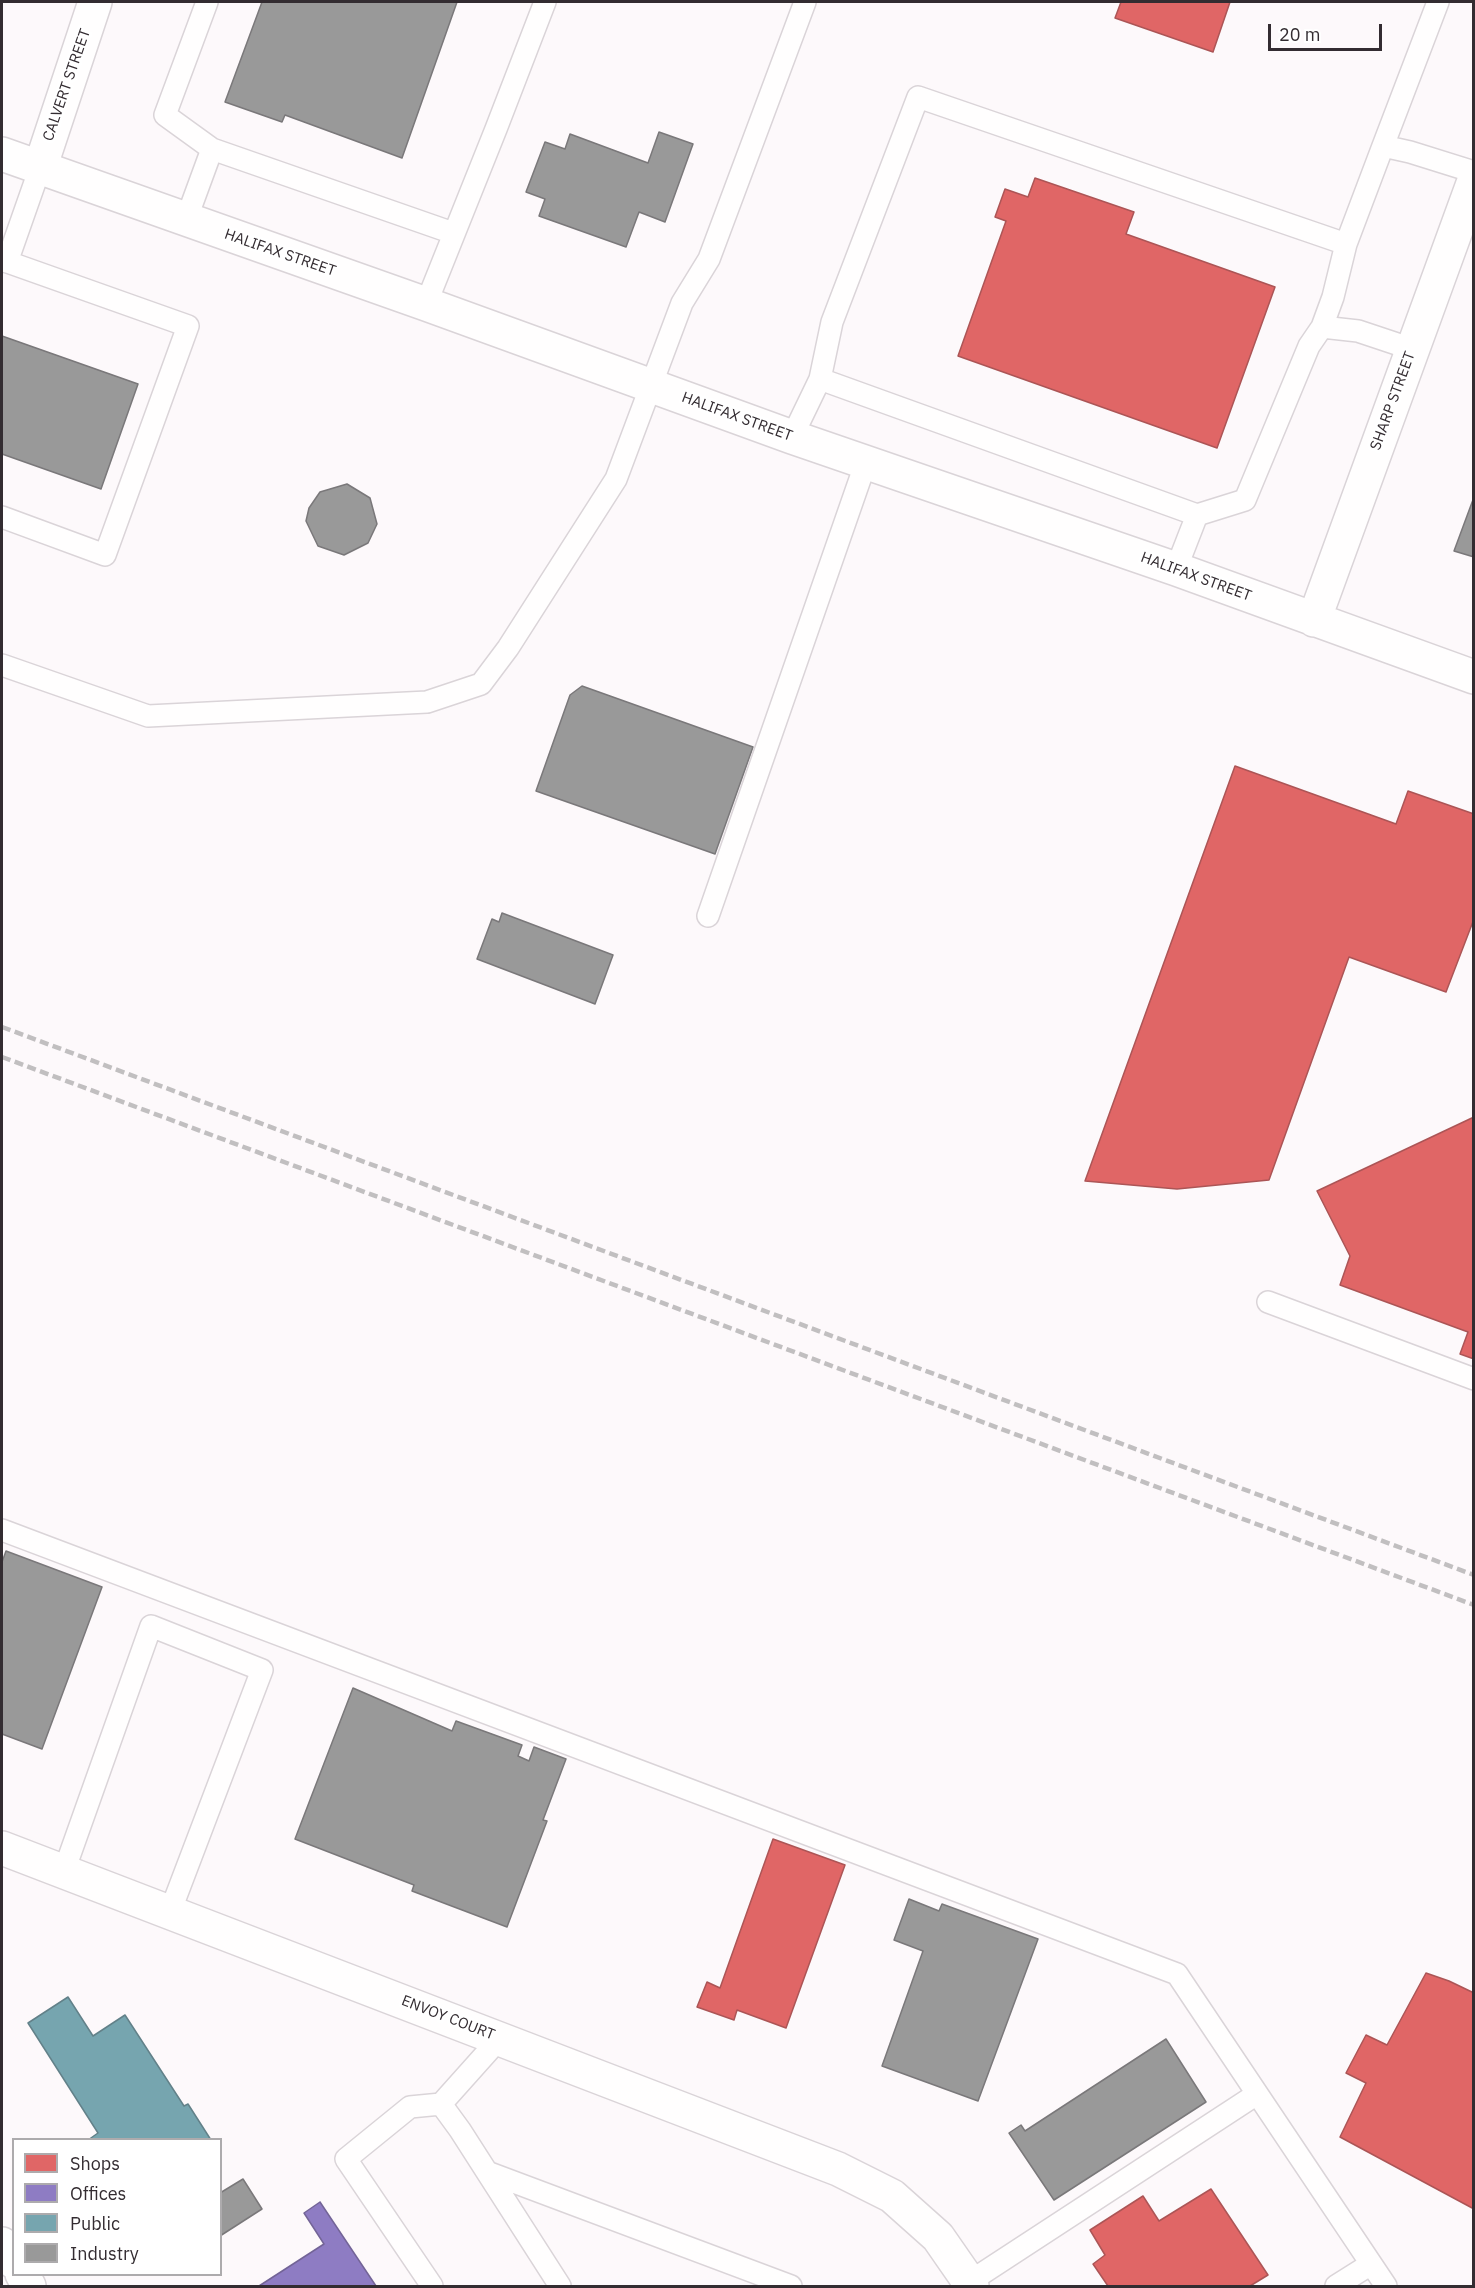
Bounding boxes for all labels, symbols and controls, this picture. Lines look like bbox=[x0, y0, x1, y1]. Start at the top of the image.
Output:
scale bar bbox=[1271, 12, 1385, 50]
text: 20 m bbox=[1279, 23, 1321, 46]
street label: CALVERT STREET bbox=[39, 27, 95, 143]
street label: HALIFAX STREET bbox=[222, 226, 338, 280]
street label: SHARP STREET bbox=[1367, 349, 1419, 453]
street label: HALIFAX STREET bbox=[679, 389, 795, 445]
street label: HALIFAX STREET bbox=[1138, 549, 1254, 605]
street label: ENVOY COURT bbox=[399, 1992, 497, 2044]
legend bbox=[12, 2138, 222, 2276]
text: Shops bbox=[70, 2152, 120, 2175]
text: Offices bbox=[70, 2182, 126, 2205]
text: Public bbox=[70, 2212, 120, 2235]
text: Industry bbox=[70, 2242, 139, 2265]

